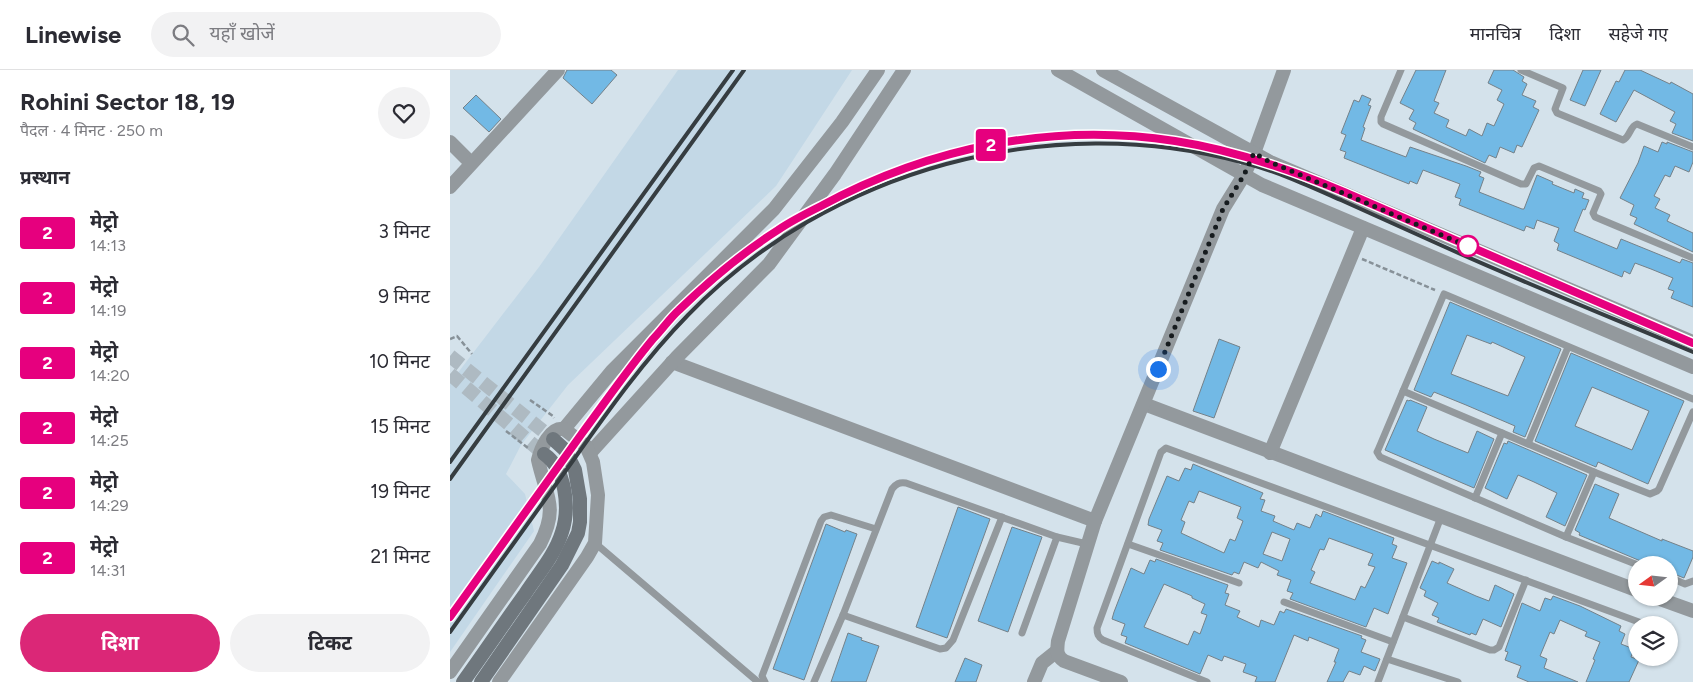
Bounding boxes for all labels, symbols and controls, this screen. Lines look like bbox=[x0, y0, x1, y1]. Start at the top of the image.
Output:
search box bbox=[151, 12, 501, 57]
text: Linewise bbox=[25, 20, 121, 49]
icon: search bbox=[169, 21, 197, 49]
text: यहाँ खोजें bbox=[209, 22, 275, 45]
text: मानचित्र bbox=[1470, 23, 1521, 45]
text: दिशा bbox=[1549, 23, 1580, 45]
text: सहेजे गए bbox=[1608, 23, 1668, 45]
text: Rohini Sector 18, 19 bbox=[20, 87, 235, 116]
button: heart bbox=[378, 87, 430, 139]
text: पैदल · 4 मिनट · 250 m bbox=[20, 121, 163, 140]
line badge: 2 bbox=[975, 129, 1007, 161]
text: 2 bbox=[986, 134, 996, 156]
text: प्रस्थान bbox=[20, 166, 70, 189]
text: मेट्रो bbox=[90, 210, 118, 233]
text: 3 मिनट bbox=[379, 220, 430, 243]
text: 2 bbox=[42, 222, 53, 244]
unlabelled marker bbox=[1457, 235, 1479, 257]
text: 14:13 bbox=[90, 236, 126, 255]
text: मेट्रो bbox=[90, 275, 118, 298]
text: 9 मिनट bbox=[378, 285, 430, 308]
text: 2 bbox=[42, 287, 53, 309]
text: 14:19 bbox=[90, 301, 126, 320]
text: मेट्रो bbox=[90, 340, 118, 363]
text: 10 मिनट bbox=[369, 350, 430, 373]
text: 2 bbox=[42, 352, 53, 374]
your location bbox=[1146, 357, 1171, 382]
text: 14:20 bbox=[90, 366, 130, 385]
text: मेट्रो bbox=[90, 405, 118, 428]
text: 15 मिनट bbox=[370, 415, 430, 438]
text: 2 bbox=[42, 417, 53, 439]
text: 14:25 bbox=[90, 431, 129, 450]
text: मेट्रो bbox=[90, 470, 118, 493]
text: 19 मिनट bbox=[370, 480, 430, 503]
text: 2 bbox=[42, 482, 53, 504]
text: 14:29 bbox=[90, 496, 129, 515]
text: मेट्रो bbox=[90, 535, 118, 558]
text: 21 मिनट bbox=[370, 545, 430, 568]
text: 2 bbox=[42, 547, 53, 569]
north arrow bbox=[1628, 556, 1678, 606]
map controls bbox=[1628, 556, 1678, 666]
text: 14:31 bbox=[90, 561, 126, 580]
button: दिशा bbox=[20, 614, 220, 672]
button: टिकट bbox=[230, 614, 430, 672]
button: layers bbox=[1628, 616, 1678, 666]

